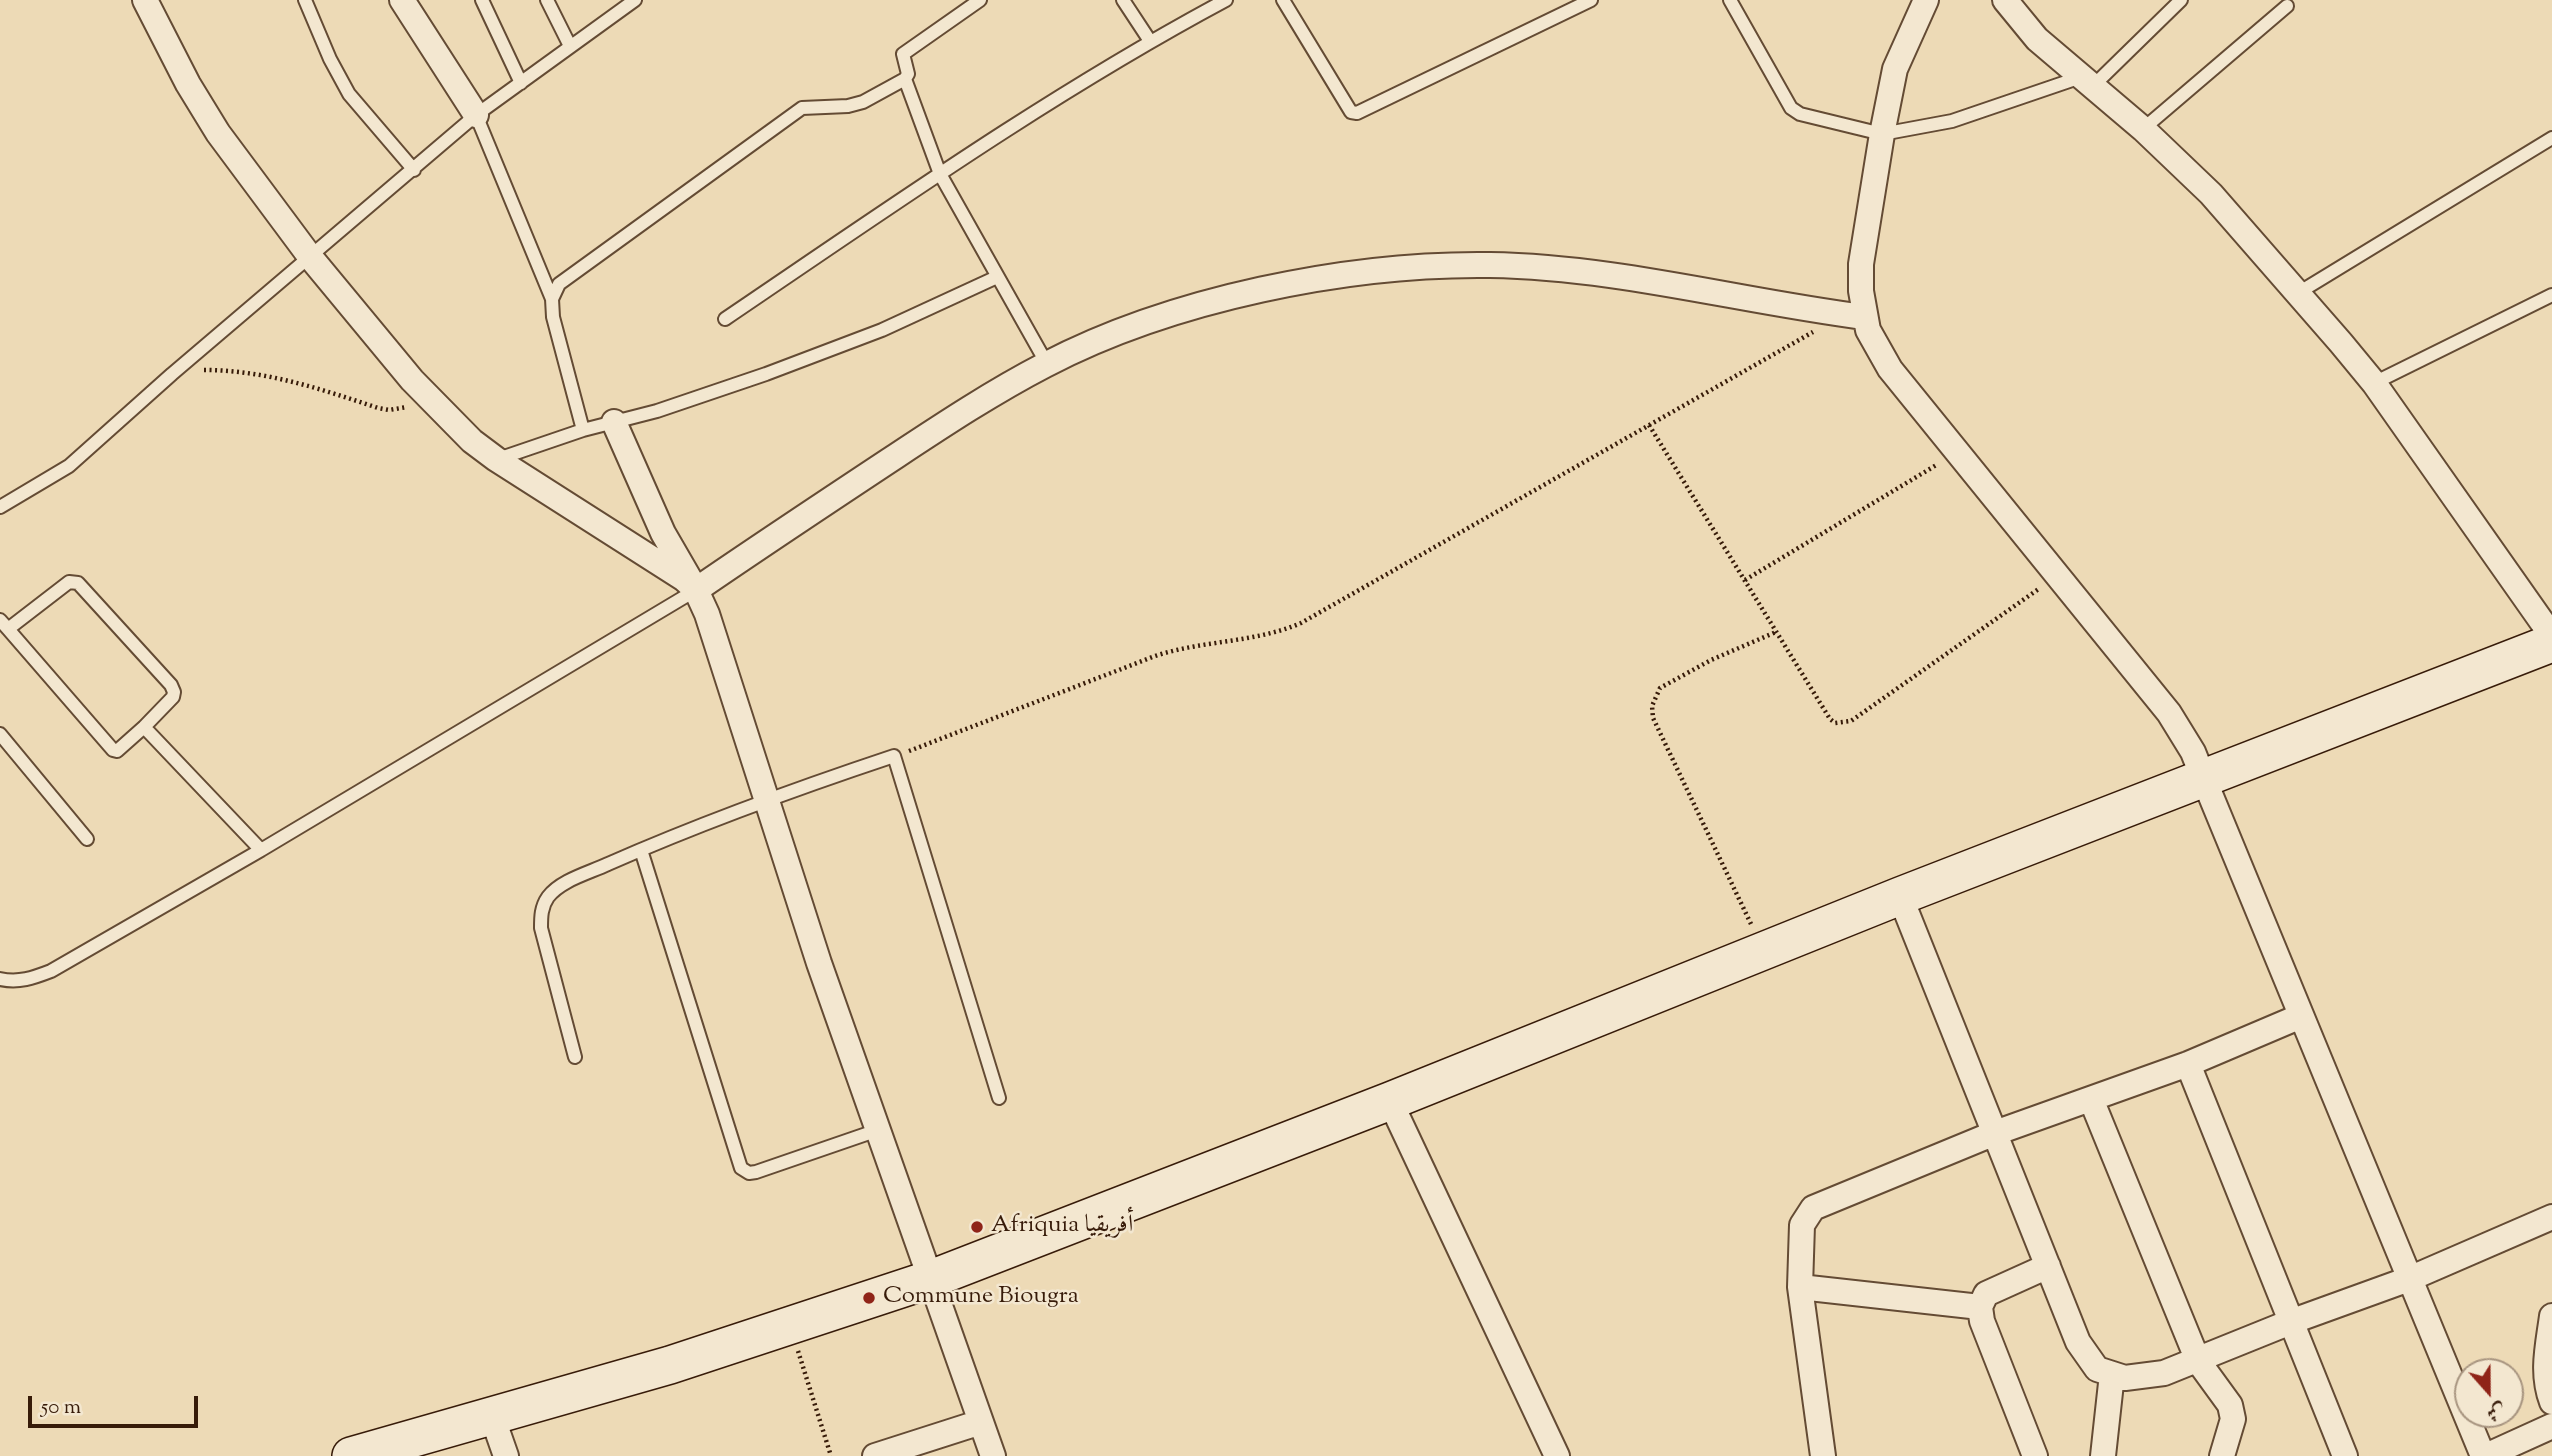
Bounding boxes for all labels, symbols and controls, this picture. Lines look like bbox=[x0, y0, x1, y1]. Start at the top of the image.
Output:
place label: Afriquia أفريقيا bbox=[991, 1213, 1133, 1241]
marker: Afriquia أفريقيا bbox=[969, 1219, 985, 1235]
place label: Commune Biougra bbox=[883, 1284, 1079, 1312]
marker: Commune Biougra bbox=[861, 1290, 877, 1306]
north arrow bbox=[2454, 1358, 2524, 1428]
scale bar bbox=[32, 1382, 201, 1426]
text: 50 m bbox=[41, 1393, 81, 1423]
text: ش bbox=[2482, 1395, 2510, 1427]

